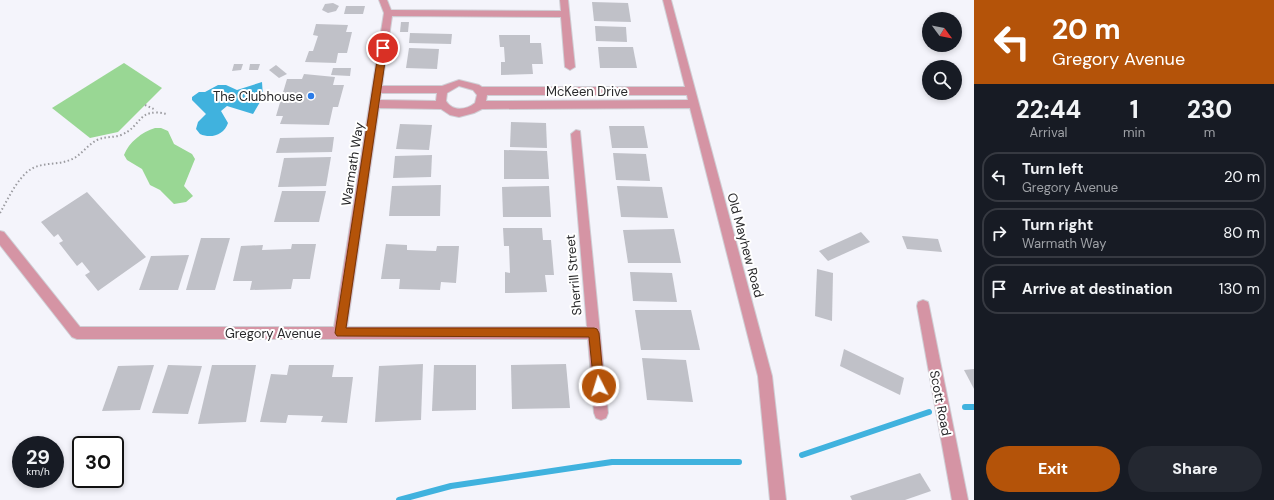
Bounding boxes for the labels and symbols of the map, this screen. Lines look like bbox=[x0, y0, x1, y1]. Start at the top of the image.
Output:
north arrow bbox=[922, 12, 962, 52]
pin bbox=[366, 31, 400, 65]
street label: McKeen Drive bbox=[546, 83, 628, 100]
place label: The Clubhouse bbox=[213, 88, 303, 105]
marker: The Clubhouse bbox=[306, 91, 316, 101]
street label: Warmath Way bbox=[337, 121, 367, 207]
street label: Old Mayhew Road bbox=[723, 191, 768, 299]
street label: Sherrill Street bbox=[561, 234, 586, 316]
street label: Gregory Avenue bbox=[225, 325, 321, 342]
position arrow bbox=[578, 365, 620, 407]
street label: Scott Road bbox=[926, 369, 955, 437]
speed limit sign: 30 bbox=[72, 436, 124, 488]

